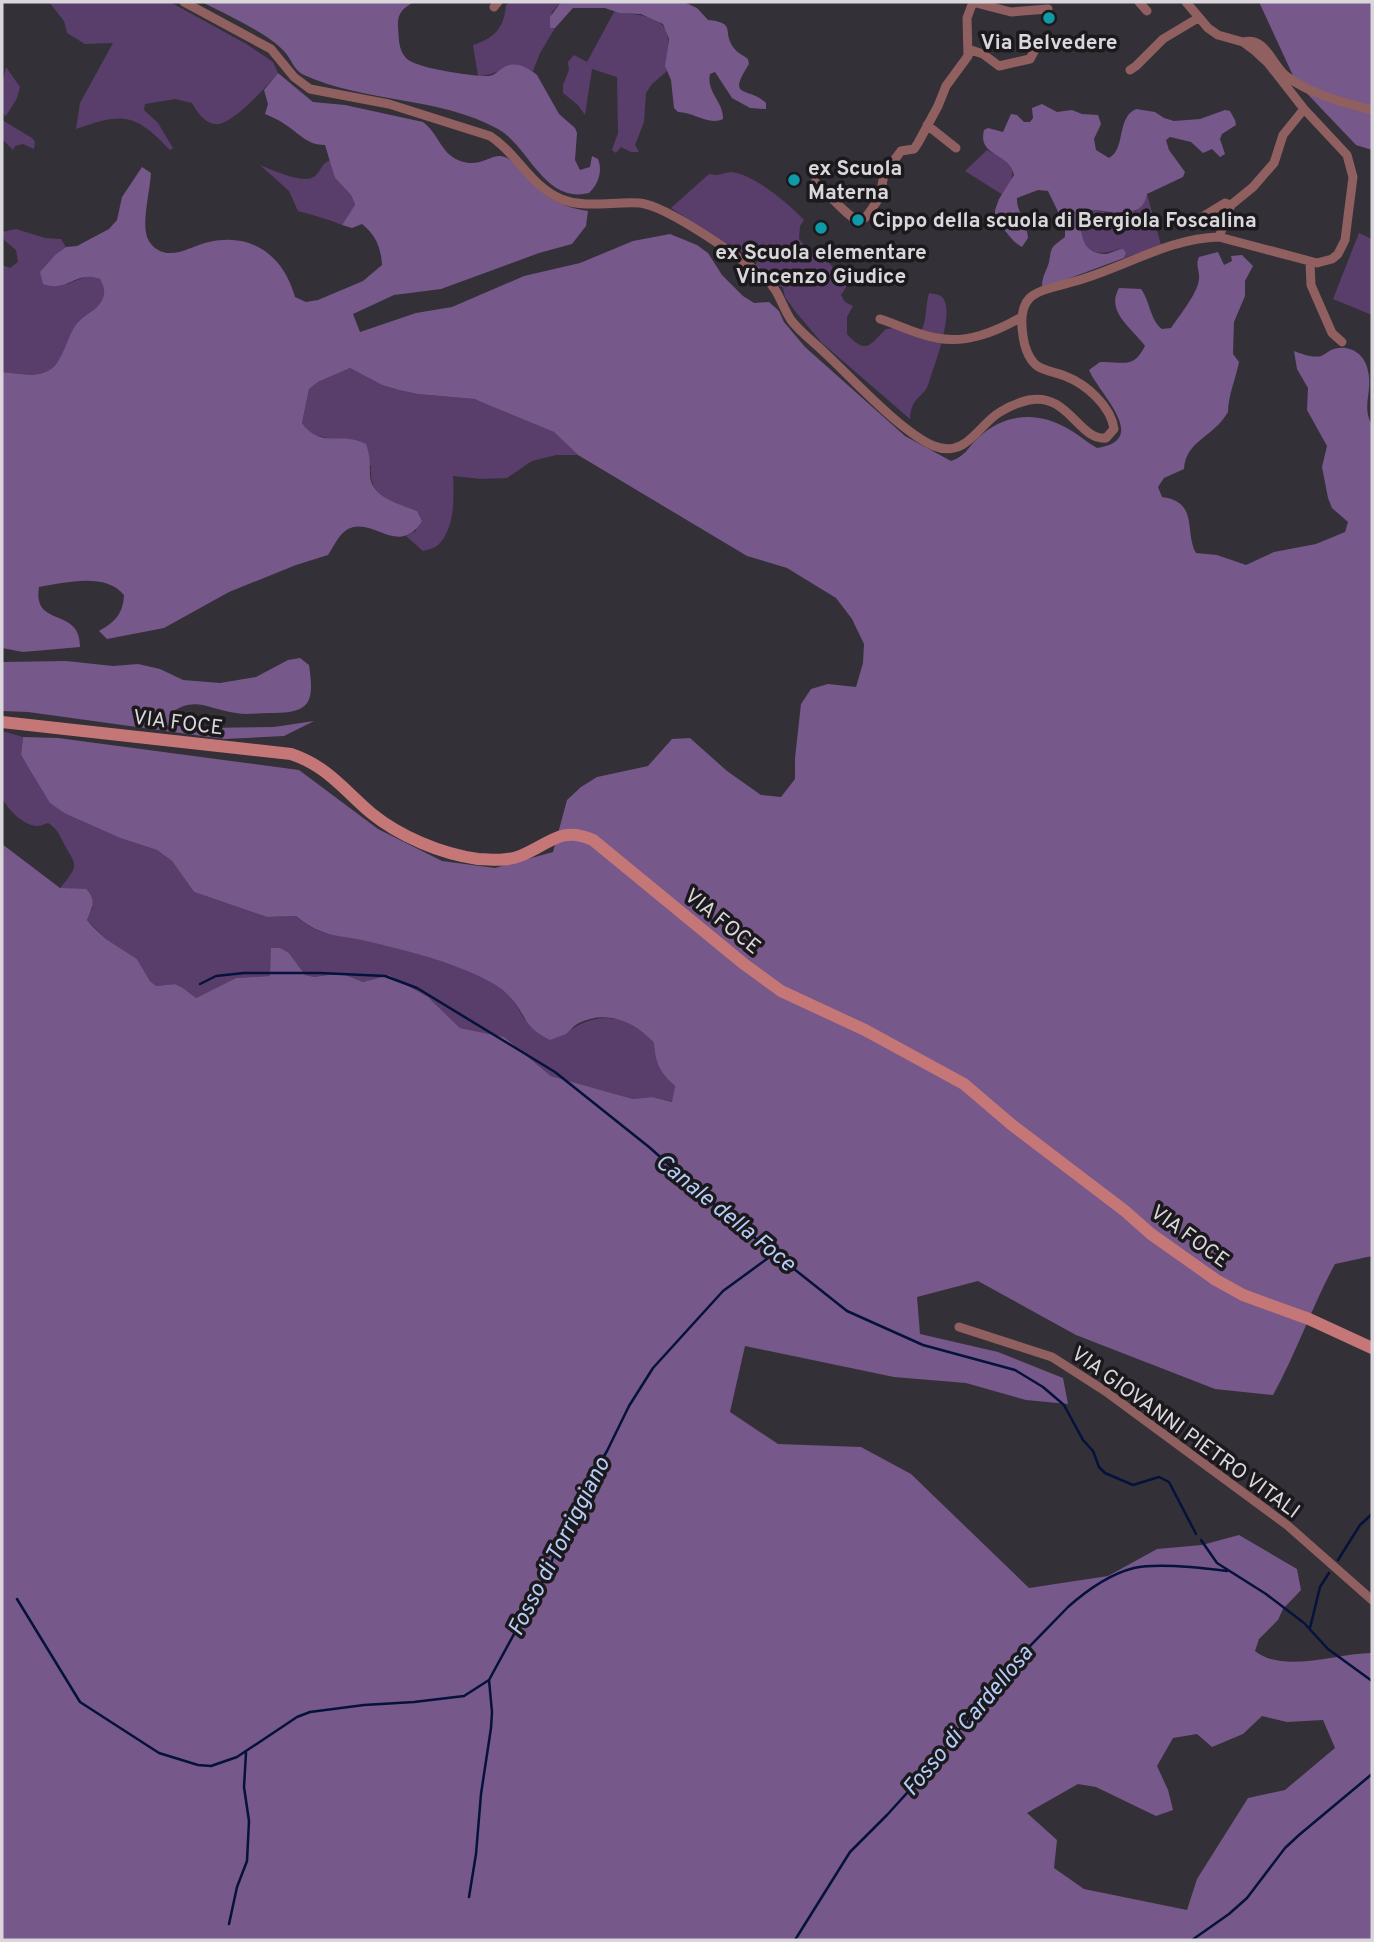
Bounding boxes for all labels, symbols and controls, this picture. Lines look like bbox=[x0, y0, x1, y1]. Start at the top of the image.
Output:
marker: Via Belvedere bbox=[1041, 10, 1057, 26]
place label: Via Belvedere bbox=[981, 30, 1117, 57]
place label: ex Scuola Materna bbox=[808, 156, 902, 207]
marker: ex Scuola Materna bbox=[786, 172, 802, 188]
place label: Cippo della scuola di Bergiola Foscalina bbox=[872, 208, 1257, 235]
marker: Cippo della scuola di Bergiola Foscalina bbox=[850, 212, 866, 228]
marker: ex Scuola elementare Vincenzo Giudice bbox=[813, 220, 829, 236]
place label: ex Scuola elementare Vincenzo Giudice bbox=[715, 240, 927, 291]
street label: VIA FOCE bbox=[131, 705, 224, 742]
street label: VIA FOCE bbox=[678, 883, 766, 961]
water label: Canale della Foce bbox=[648, 1148, 801, 1280]
street label: VIA FOCE bbox=[1145, 1200, 1234, 1275]
street label: VIA GIOVANNI PIETRO VITALI bbox=[1065, 1341, 1305, 1525]
water label: Fosso di Torriggiano bbox=[503, 1452, 618, 1641]
water label: Fosso di Cardellosa bbox=[897, 1640, 1041, 1803]

